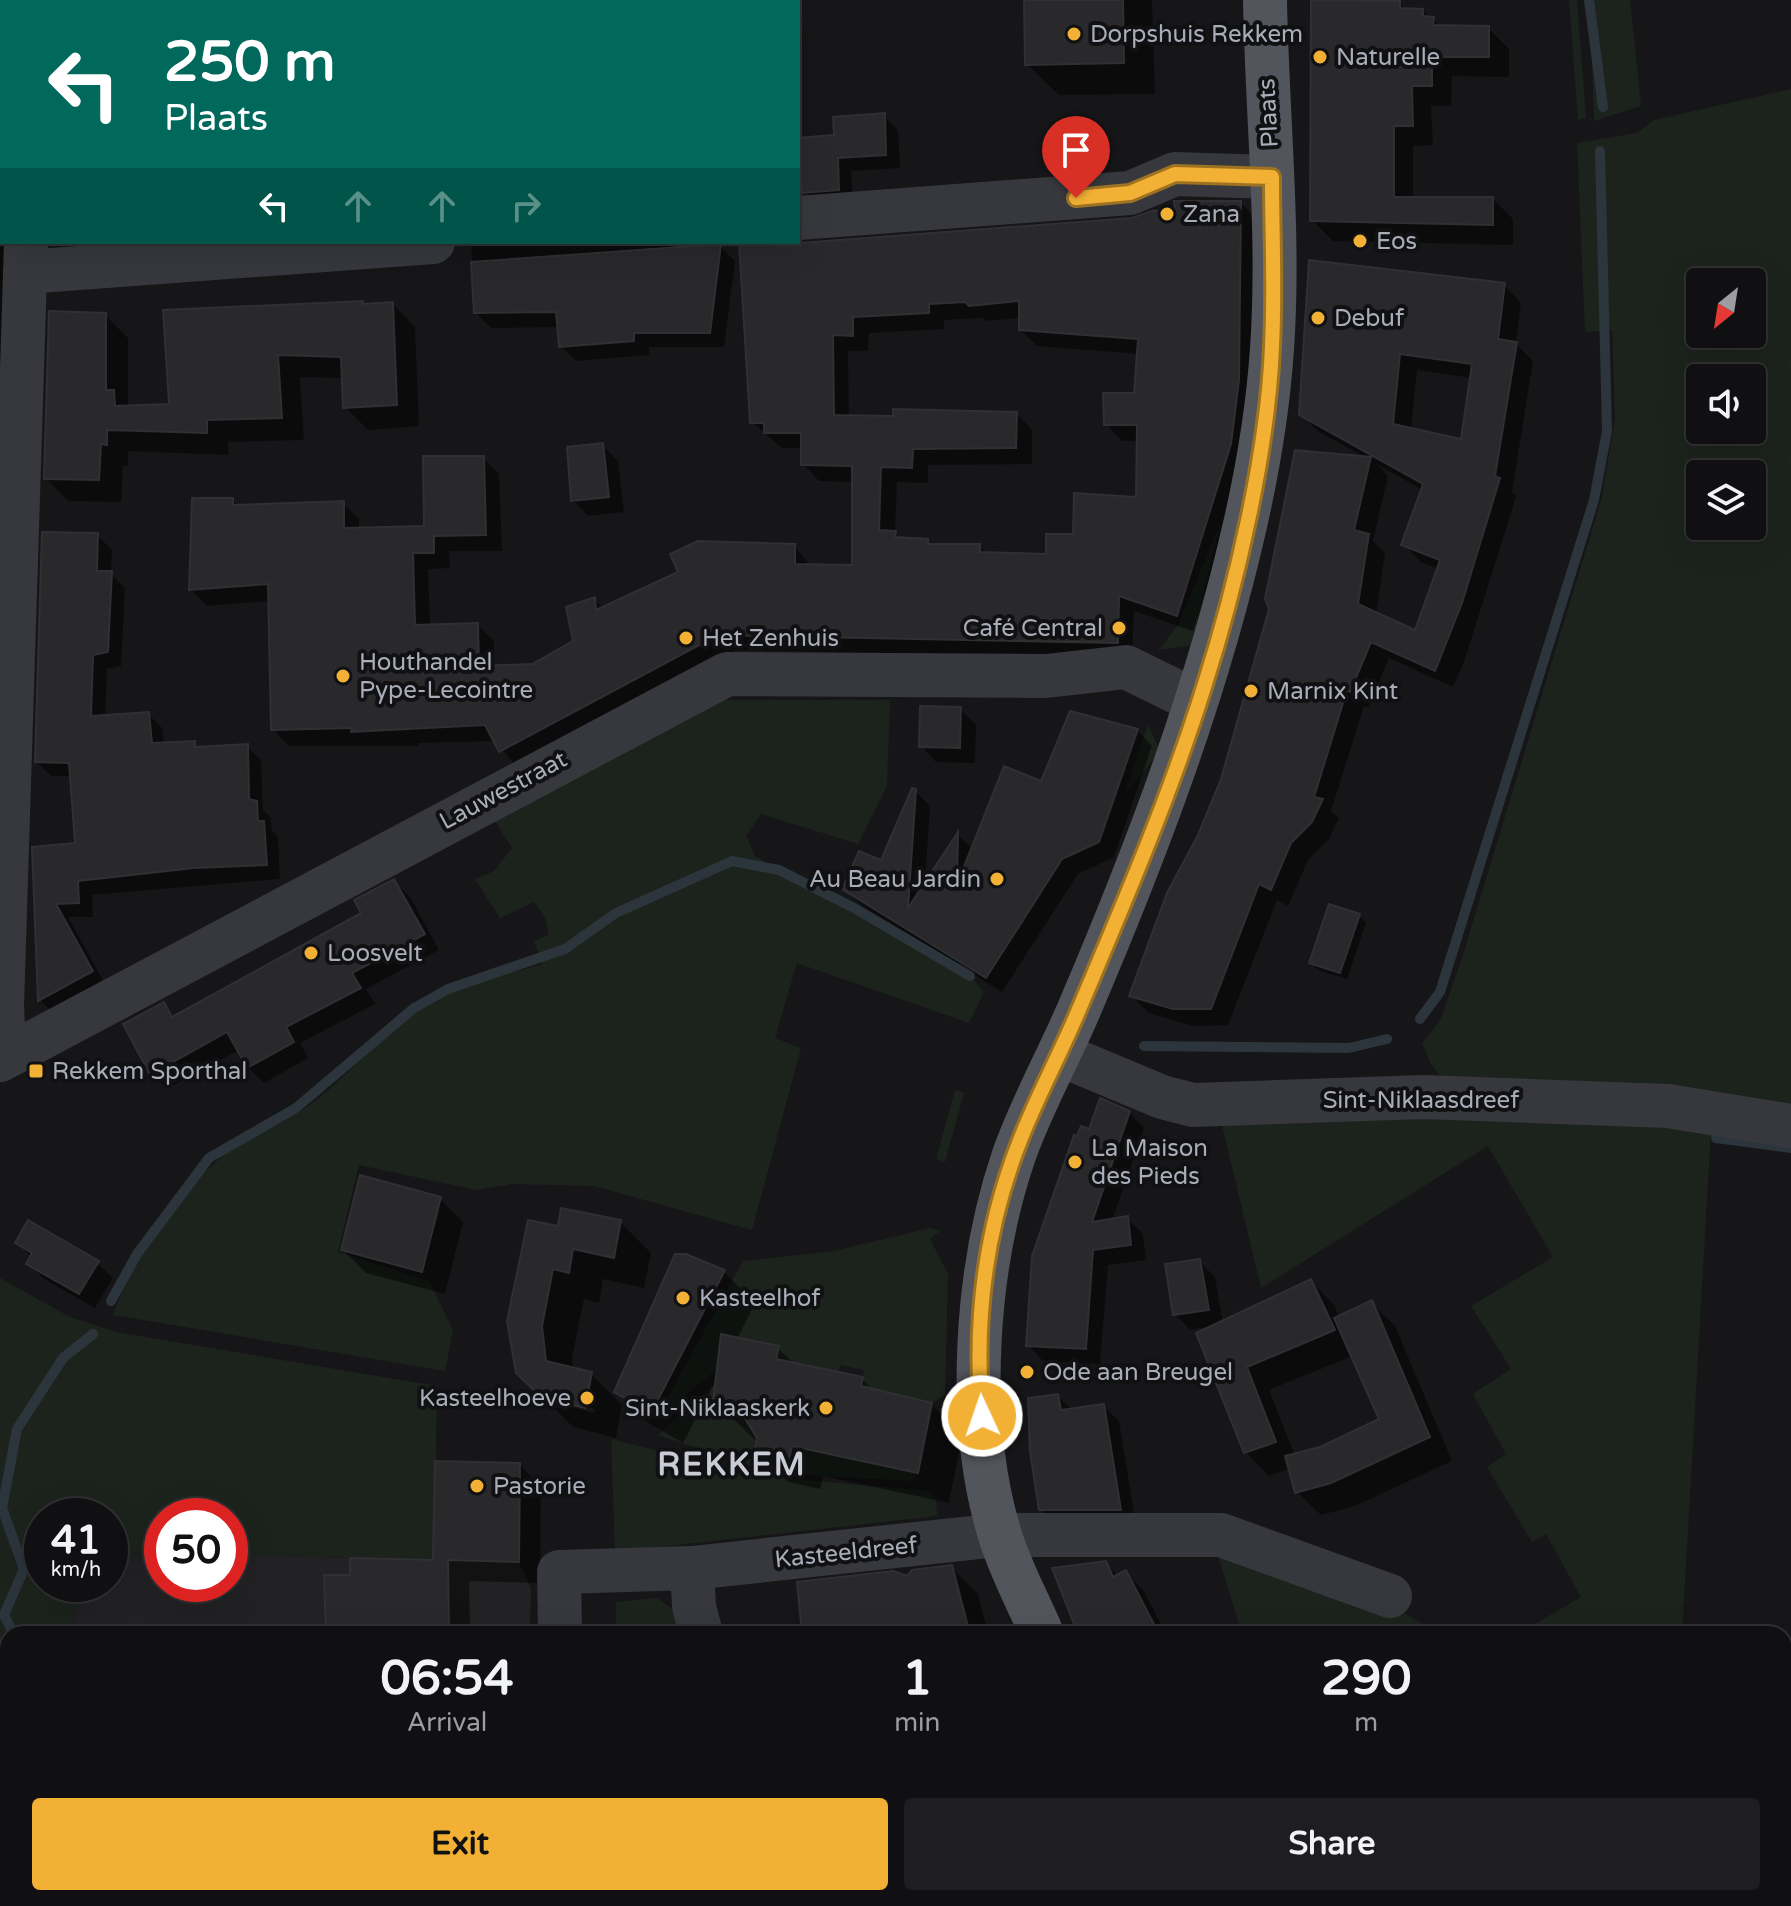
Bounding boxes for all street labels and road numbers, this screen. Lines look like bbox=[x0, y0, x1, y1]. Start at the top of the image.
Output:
street label: Plaats bbox=[1252, 78, 1285, 148]
street label: Lauwestraat bbox=[435, 745, 572, 836]
street label: Sint-Niklaasdreef bbox=[1323, 1086, 1520, 1115]
street label: Kasteeldreef bbox=[773, 1530, 920, 1574]

